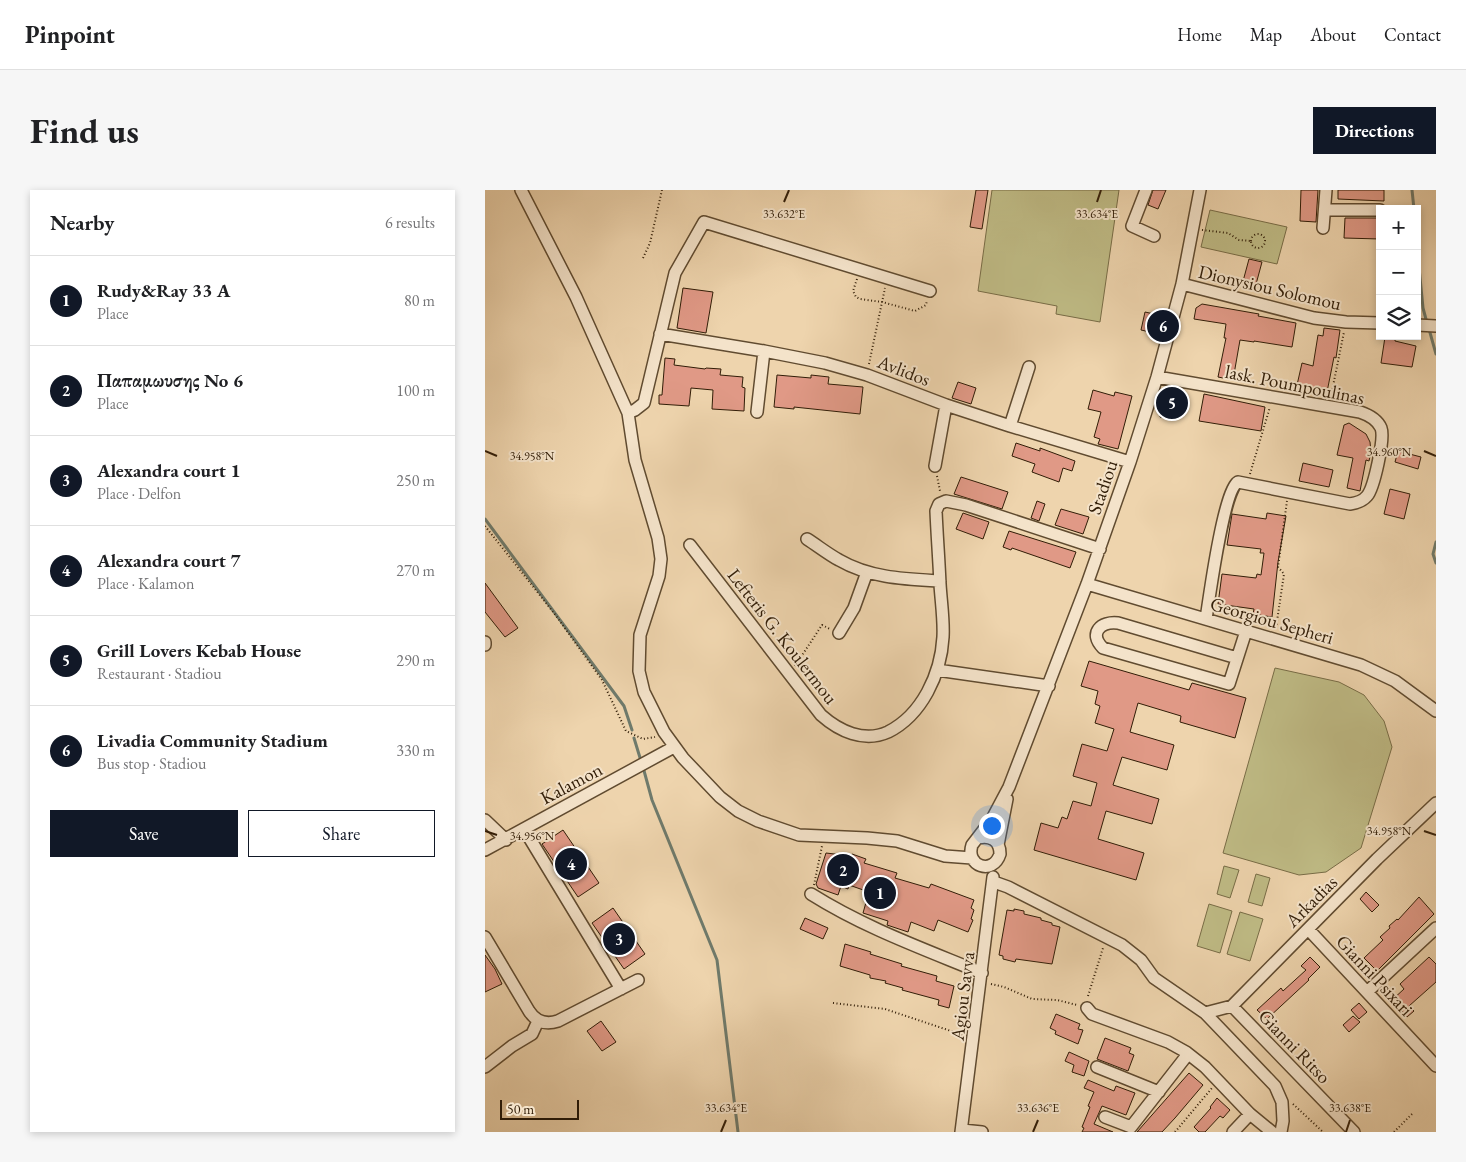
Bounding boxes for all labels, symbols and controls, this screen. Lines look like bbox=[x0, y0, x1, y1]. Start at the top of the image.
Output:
text: Pinpoint bbox=[25, 19, 115, 50]
text: Home bbox=[1177, 23, 1222, 46]
text: Map bbox=[1250, 23, 1282, 46]
text: About bbox=[1310, 23, 1356, 46]
text: Contact bbox=[1384, 23, 1441, 46]
button: Directions bbox=[1313, 107, 1436, 154]
text: Find us bbox=[30, 108, 139, 153]
map controls bbox=[1376, 205, 1421, 340]
button: + bbox=[1376, 205, 1421, 250]
text: 33.632°E bbox=[763, 206, 805, 222]
text: 33.634°E bbox=[1076, 206, 1118, 222]
text: Nearby bbox=[50, 209, 114, 236]
text: 6 results bbox=[385, 212, 435, 233]
button: − bbox=[1376, 250, 1421, 295]
street label: Dionysiou Solomou bbox=[1196, 259, 1344, 316]
text: Rudy&Ray 33 A bbox=[97, 278, 230, 303]
text: 1 bbox=[62, 290, 70, 311]
text: 80 m bbox=[404, 290, 435, 311]
button: layers bbox=[1376, 295, 1421, 340]
text: Place bbox=[97, 303, 129, 324]
pin: 6 bbox=[1147, 307, 1179, 345]
street label: Avlidos bbox=[873, 349, 934, 392]
street label: lask. Poumpoulinas bbox=[1223, 359, 1367, 410]
text: Παπαμωυσης No 6 bbox=[97, 368, 243, 393]
text: 2 bbox=[62, 380, 70, 401]
text: 100 m bbox=[396, 380, 435, 401]
pin: 5 bbox=[1156, 384, 1188, 422]
text: Place bbox=[97, 393, 129, 414]
text: 34.960°N bbox=[1367, 444, 1412, 460]
text: 34.958°N bbox=[510, 448, 555, 464]
street label: Stadiou bbox=[1082, 457, 1123, 518]
text: Alexandra court 1 bbox=[97, 458, 241, 483]
text: 3 bbox=[62, 470, 70, 491]
text: 250 m bbox=[396, 470, 435, 491]
text: Place · Delfon bbox=[97, 483, 181, 504]
text: Alexandra court 7 bbox=[97, 548, 241, 573]
text: 4 bbox=[62, 560, 70, 581]
text: 270 m bbox=[396, 560, 435, 581]
street label: Lefteris G. Koulermou bbox=[722, 563, 843, 709]
text: Place · Kalamon bbox=[97, 573, 194, 594]
street label: Georgiou Sepheri bbox=[1207, 591, 1337, 650]
text: Grill Lovers Kebab House bbox=[97, 638, 301, 663]
text: 5 bbox=[62, 650, 70, 671]
text: 290 m bbox=[396, 650, 435, 671]
text: Restaurant · Stadiou bbox=[97, 663, 222, 684]
text: Livadia Community Stadium bbox=[97, 728, 328, 753]
text: 6 bbox=[62, 740, 70, 761]
text: 330 m bbox=[396, 740, 435, 761]
text: Bus stop · Stadiou bbox=[97, 753, 206, 774]
street label: Kalamon bbox=[536, 757, 607, 810]
button: Save bbox=[50, 810, 238, 857]
button: Share bbox=[248, 810, 435, 857]
your location bbox=[979, 813, 1005, 839]
text: 34.958°N bbox=[1367, 823, 1412, 839]
text: 34.956°N bbox=[510, 828, 555, 844]
pin: 4 bbox=[555, 845, 587, 883]
pin: 2 bbox=[827, 851, 859, 889]
street label: Arkadias bbox=[1279, 870, 1343, 934]
pin: 1 bbox=[864, 874, 896, 912]
pin: 3 bbox=[603, 920, 635, 958]
street label: Gianni Psixari bbox=[1331, 929, 1419, 1022]
street label: Agiou Savva bbox=[945, 950, 980, 1043]
street label: Gianni Ritso bbox=[1253, 1004, 1336, 1089]
scale bar bbox=[500, 1097, 579, 1120]
text: 50 m bbox=[507, 1100, 534, 1118]
text: 33.634°E bbox=[705, 1100, 747, 1116]
text: 33.636°E bbox=[1017, 1100, 1059, 1116]
text: 33.638°E bbox=[1329, 1100, 1371, 1116]

